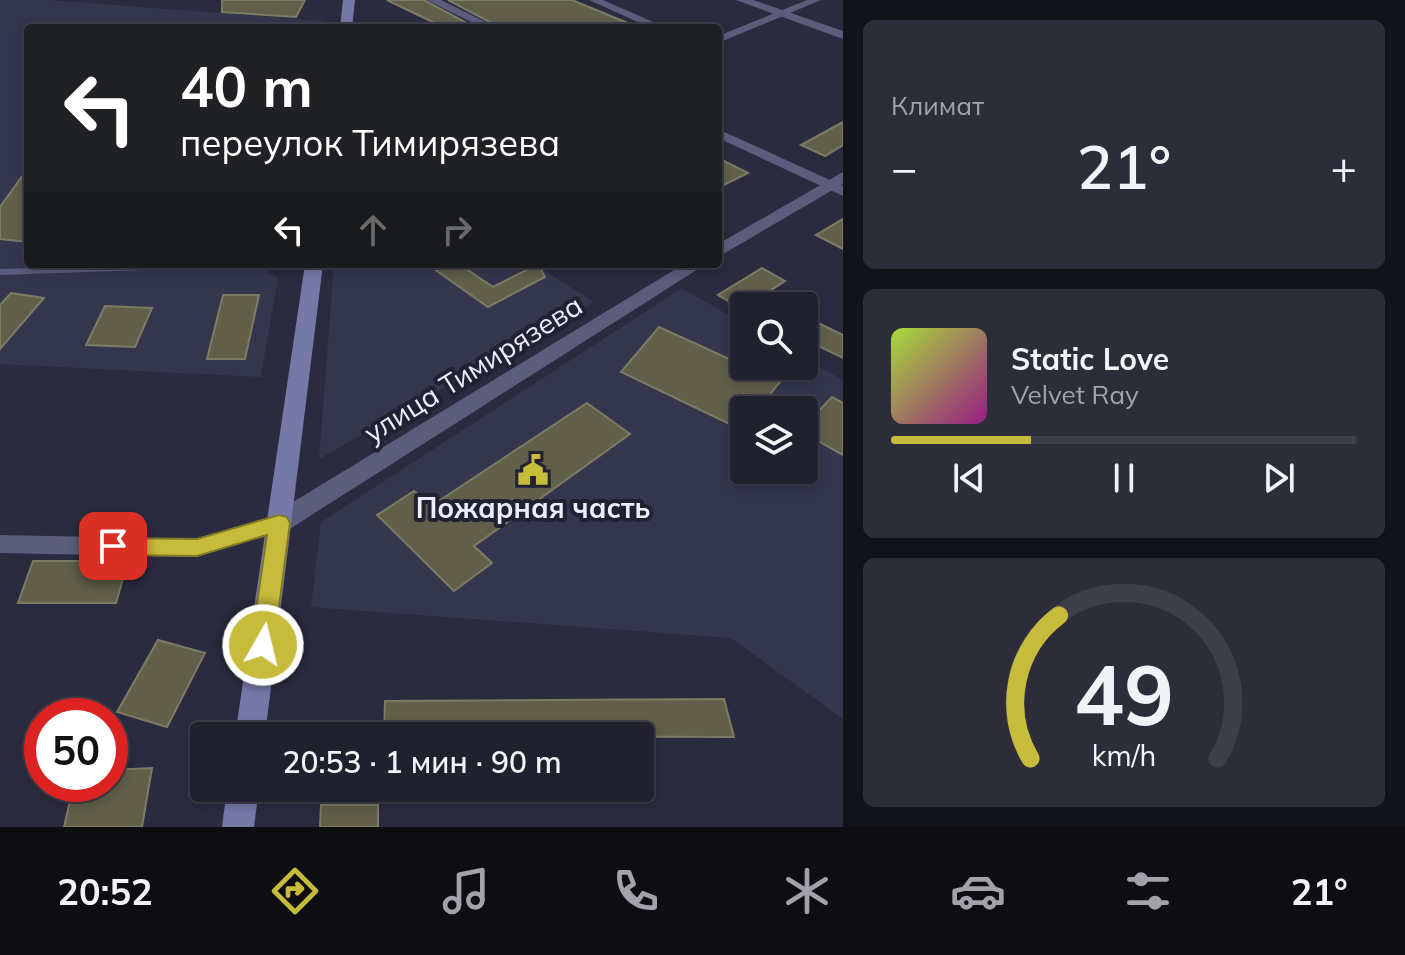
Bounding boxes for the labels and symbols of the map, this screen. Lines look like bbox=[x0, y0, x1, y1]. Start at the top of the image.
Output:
street label: улица Тимирязева bbox=[357, 287, 588, 450]
public building icon: Пожарная часть bbox=[516, 453, 550, 487]
place label: Пожарная часть bbox=[416, 490, 650, 525]
pin bbox=[79, 512, 147, 580]
position arrow bbox=[221, 603, 305, 687]
speed limit sign: 50 bbox=[24, 698, 128, 802]

